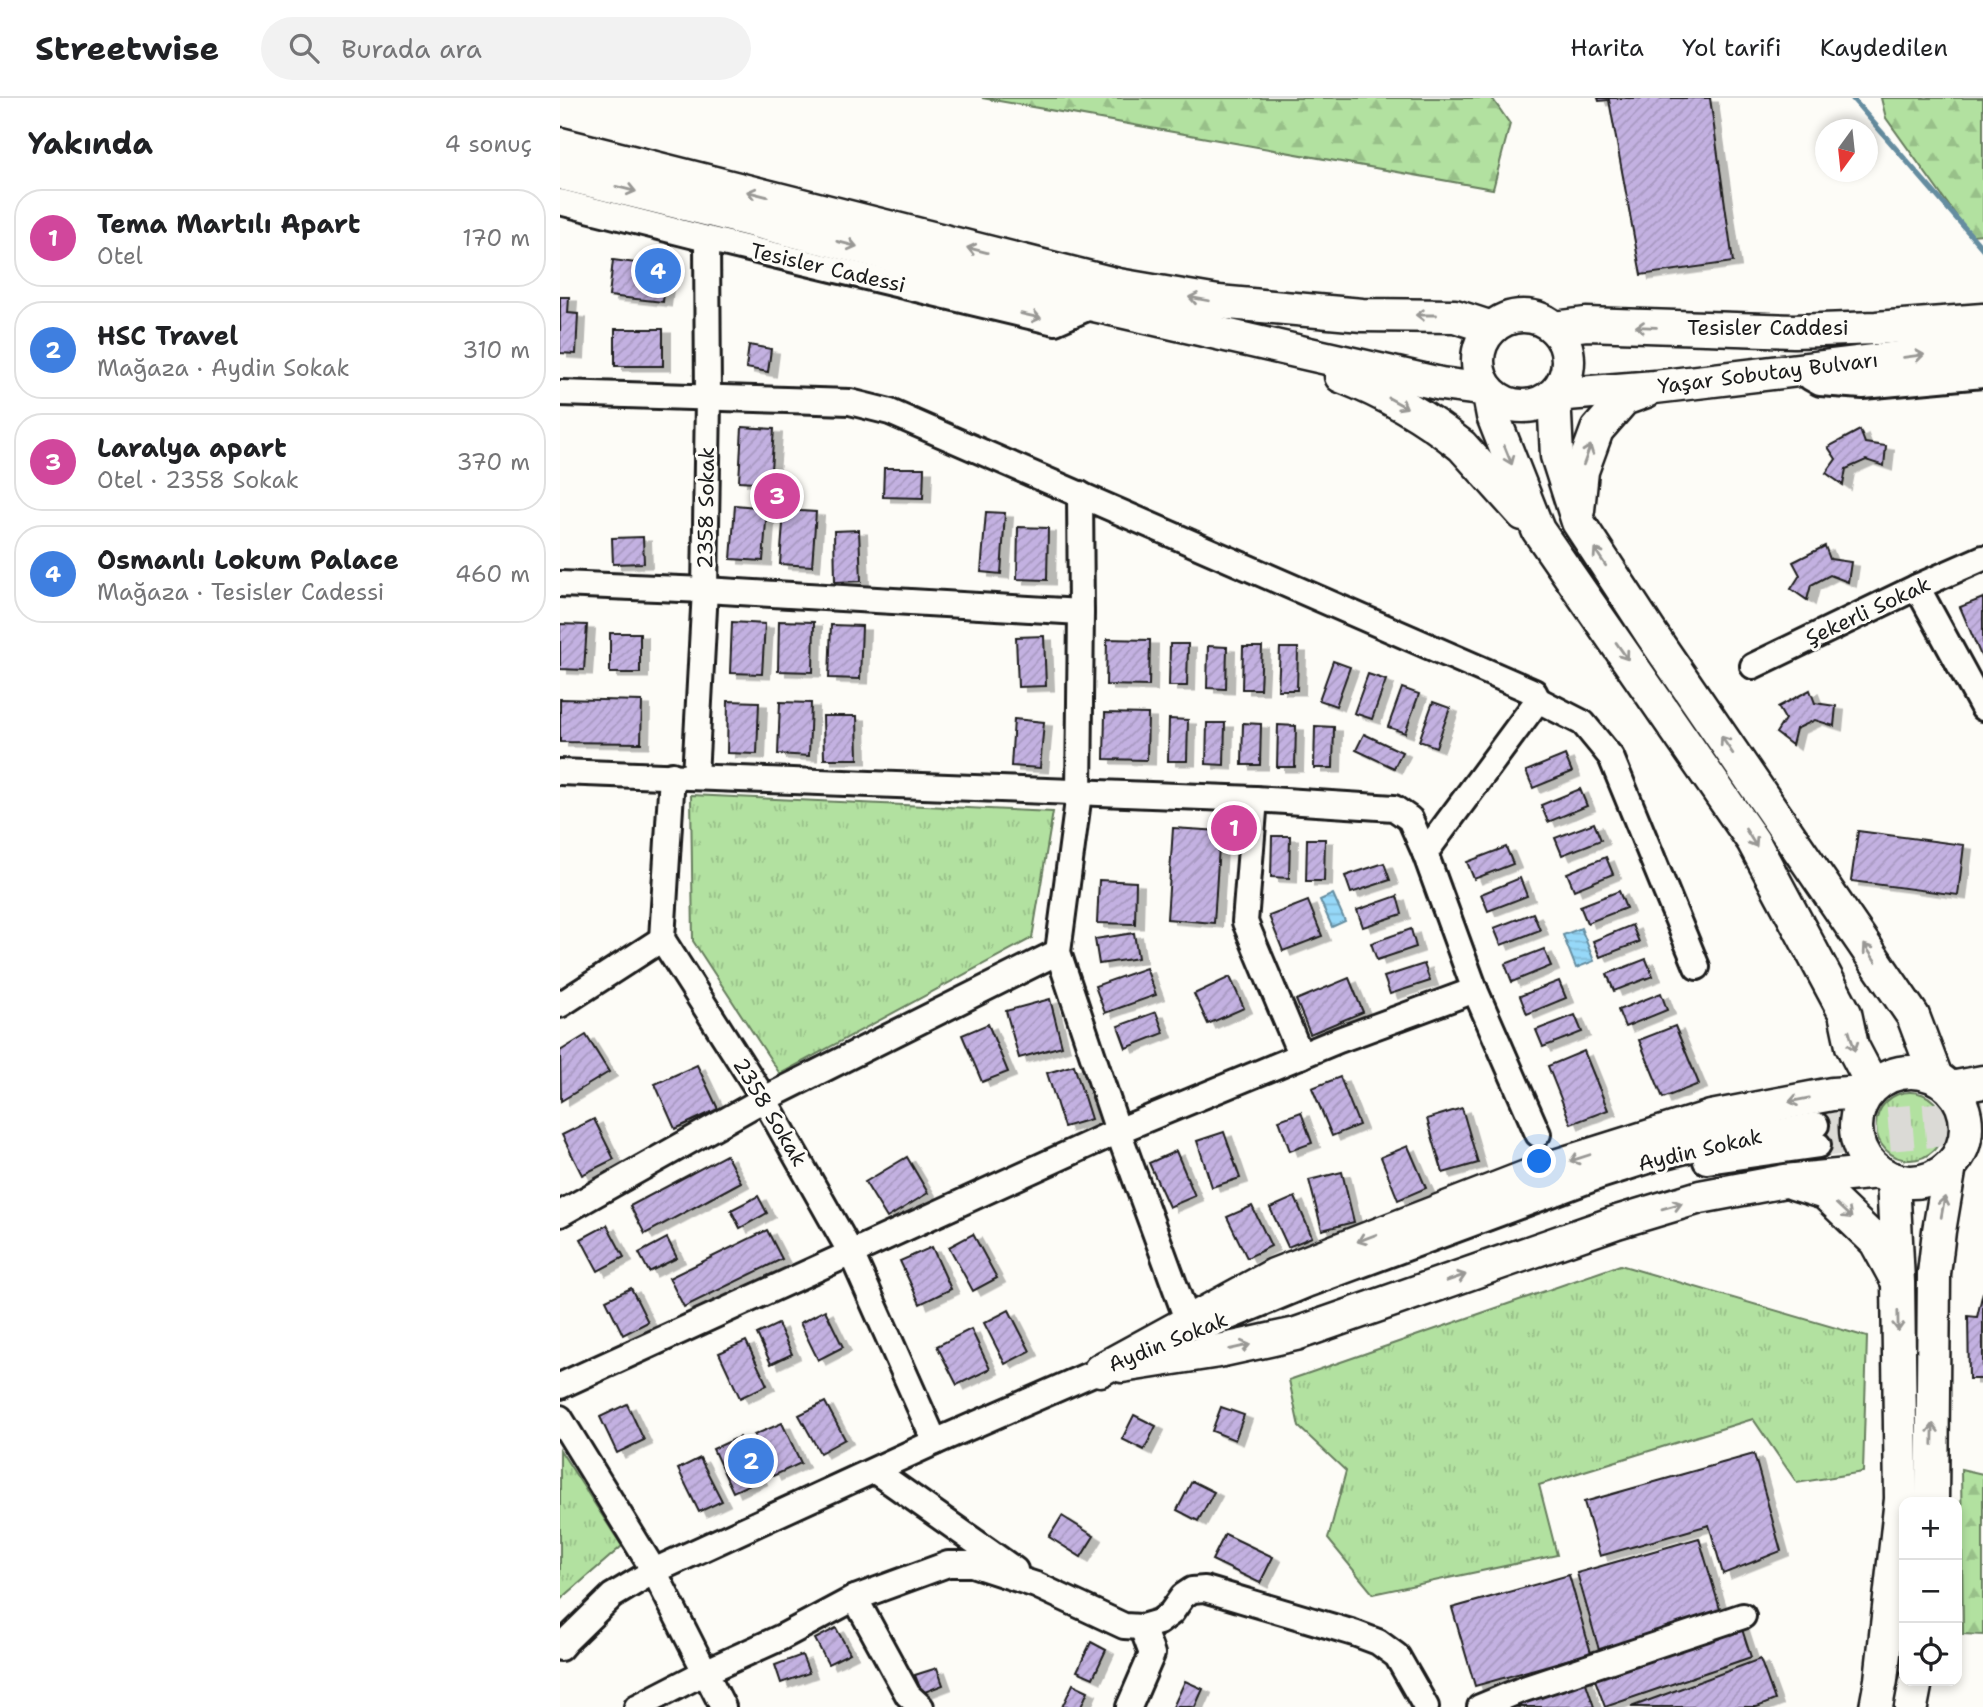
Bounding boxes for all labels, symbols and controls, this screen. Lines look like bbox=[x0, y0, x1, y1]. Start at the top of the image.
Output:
search box bbox=[261, 17, 751, 80]
text: Streetwise bbox=[35, 26, 219, 71]
icon: search bbox=[285, 29, 323, 67]
text: Burada ara bbox=[341, 31, 482, 66]
text: Harita bbox=[1570, 32, 1644, 64]
text: Yol tarifi bbox=[1682, 32, 1782, 64]
text: Kaydedilen bbox=[1820, 32, 1948, 64]
north arrow bbox=[1815, 119, 1878, 182]
text: Yakında bbox=[28, 123, 153, 164]
text: 4 sonuç bbox=[445, 129, 532, 159]
one-way arrow bbox=[614, 183, 637, 197]
one-way arrow bbox=[746, 187, 769, 200]
text: Tema Martılı Apart bbox=[97, 206, 360, 241]
text: 1 bbox=[48, 223, 58, 253]
text: 170 m bbox=[462, 223, 530, 253]
street label: Tesisler Cadessi bbox=[748, 237, 908, 299]
one-way arrow bbox=[835, 238, 858, 251]
text: Otel bbox=[97, 241, 143, 271]
one-way arrow bbox=[966, 243, 989, 256]
pin: 4 bbox=[635, 245, 681, 297]
one-way arrow bbox=[1188, 292, 1211, 305]
one-way arrow bbox=[1415, 309, 1438, 322]
one-way arrow bbox=[1019, 310, 1042, 324]
street label: Tesisler Caddesi bbox=[1687, 314, 1849, 342]
text: HSC Travel bbox=[97, 318, 238, 353]
one-way arrow bbox=[1634, 320, 1657, 333]
text: 2 bbox=[45, 335, 61, 365]
text: 310 m bbox=[462, 335, 530, 365]
street label: Yaşar Sobutay Bulvarı bbox=[1656, 346, 1880, 400]
one-way arrow bbox=[1902, 349, 1924, 362]
text: Mağaza · Aydin Sokak bbox=[97, 353, 350, 383]
one-way arrow bbox=[1387, 397, 1408, 410]
text: Laralya apart bbox=[97, 430, 287, 465]
one-way arrow bbox=[1503, 444, 1516, 465]
one-way arrow bbox=[1582, 445, 1595, 467]
text: 3 bbox=[45, 447, 61, 477]
text: 370 m bbox=[457, 447, 530, 477]
street label: 2358 Sokak bbox=[691, 447, 721, 569]
text: Otel · 2358 Sokak bbox=[97, 465, 299, 495]
pin: 3 bbox=[754, 470, 800, 522]
text: Osmanlı Lokum Palace bbox=[97, 542, 399, 577]
one-way arrow bbox=[1593, 547, 1607, 567]
text: 4 bbox=[45, 559, 61, 589]
text: 460 m bbox=[455, 559, 530, 589]
street label: Şekerli Sokak bbox=[1801, 570, 1935, 652]
text: Mağaza · Tesisler Cadessi bbox=[97, 577, 384, 607]
one-way arrow bbox=[1615, 641, 1629, 660]
one-way arrow bbox=[1720, 736, 1734, 755]
pin: 1 bbox=[1211, 802, 1257, 854]
one-way arrow bbox=[1744, 828, 1758, 848]
one-way arrow bbox=[1862, 944, 1877, 963]
one-way arrow bbox=[1847, 1030, 1860, 1052]
street label: 2358 Sokak bbox=[726, 1052, 814, 1172]
one-way arrow bbox=[1788, 1093, 1811, 1107]
street label: Aydin Sokak bbox=[1635, 1122, 1765, 1178]
your location bbox=[1522, 1144, 1556, 1178]
one-way arrow bbox=[1569, 1153, 1591, 1165]
one-way arrow bbox=[1937, 1196, 1950, 1219]
one-way arrow bbox=[1661, 1198, 1683, 1211]
one-way arrow bbox=[1835, 1202, 1852, 1219]
one-way arrow bbox=[1356, 1233, 1378, 1246]
one-way arrow bbox=[1445, 1271, 1467, 1283]
street label: Aydin Sokak bbox=[1104, 1305, 1232, 1379]
one-way arrow bbox=[1891, 1309, 1905, 1332]
one-way arrow bbox=[1228, 1339, 1251, 1353]
one-way arrow bbox=[1926, 1423, 1940, 1446]
pin: 2 bbox=[728, 1435, 774, 1487]
map controls bbox=[1899, 1497, 1962, 1686]
button: + bbox=[1899, 1497, 1962, 1560]
button: − bbox=[1899, 1560, 1962, 1623]
button: locate bbox=[1899, 1623, 1962, 1686]

